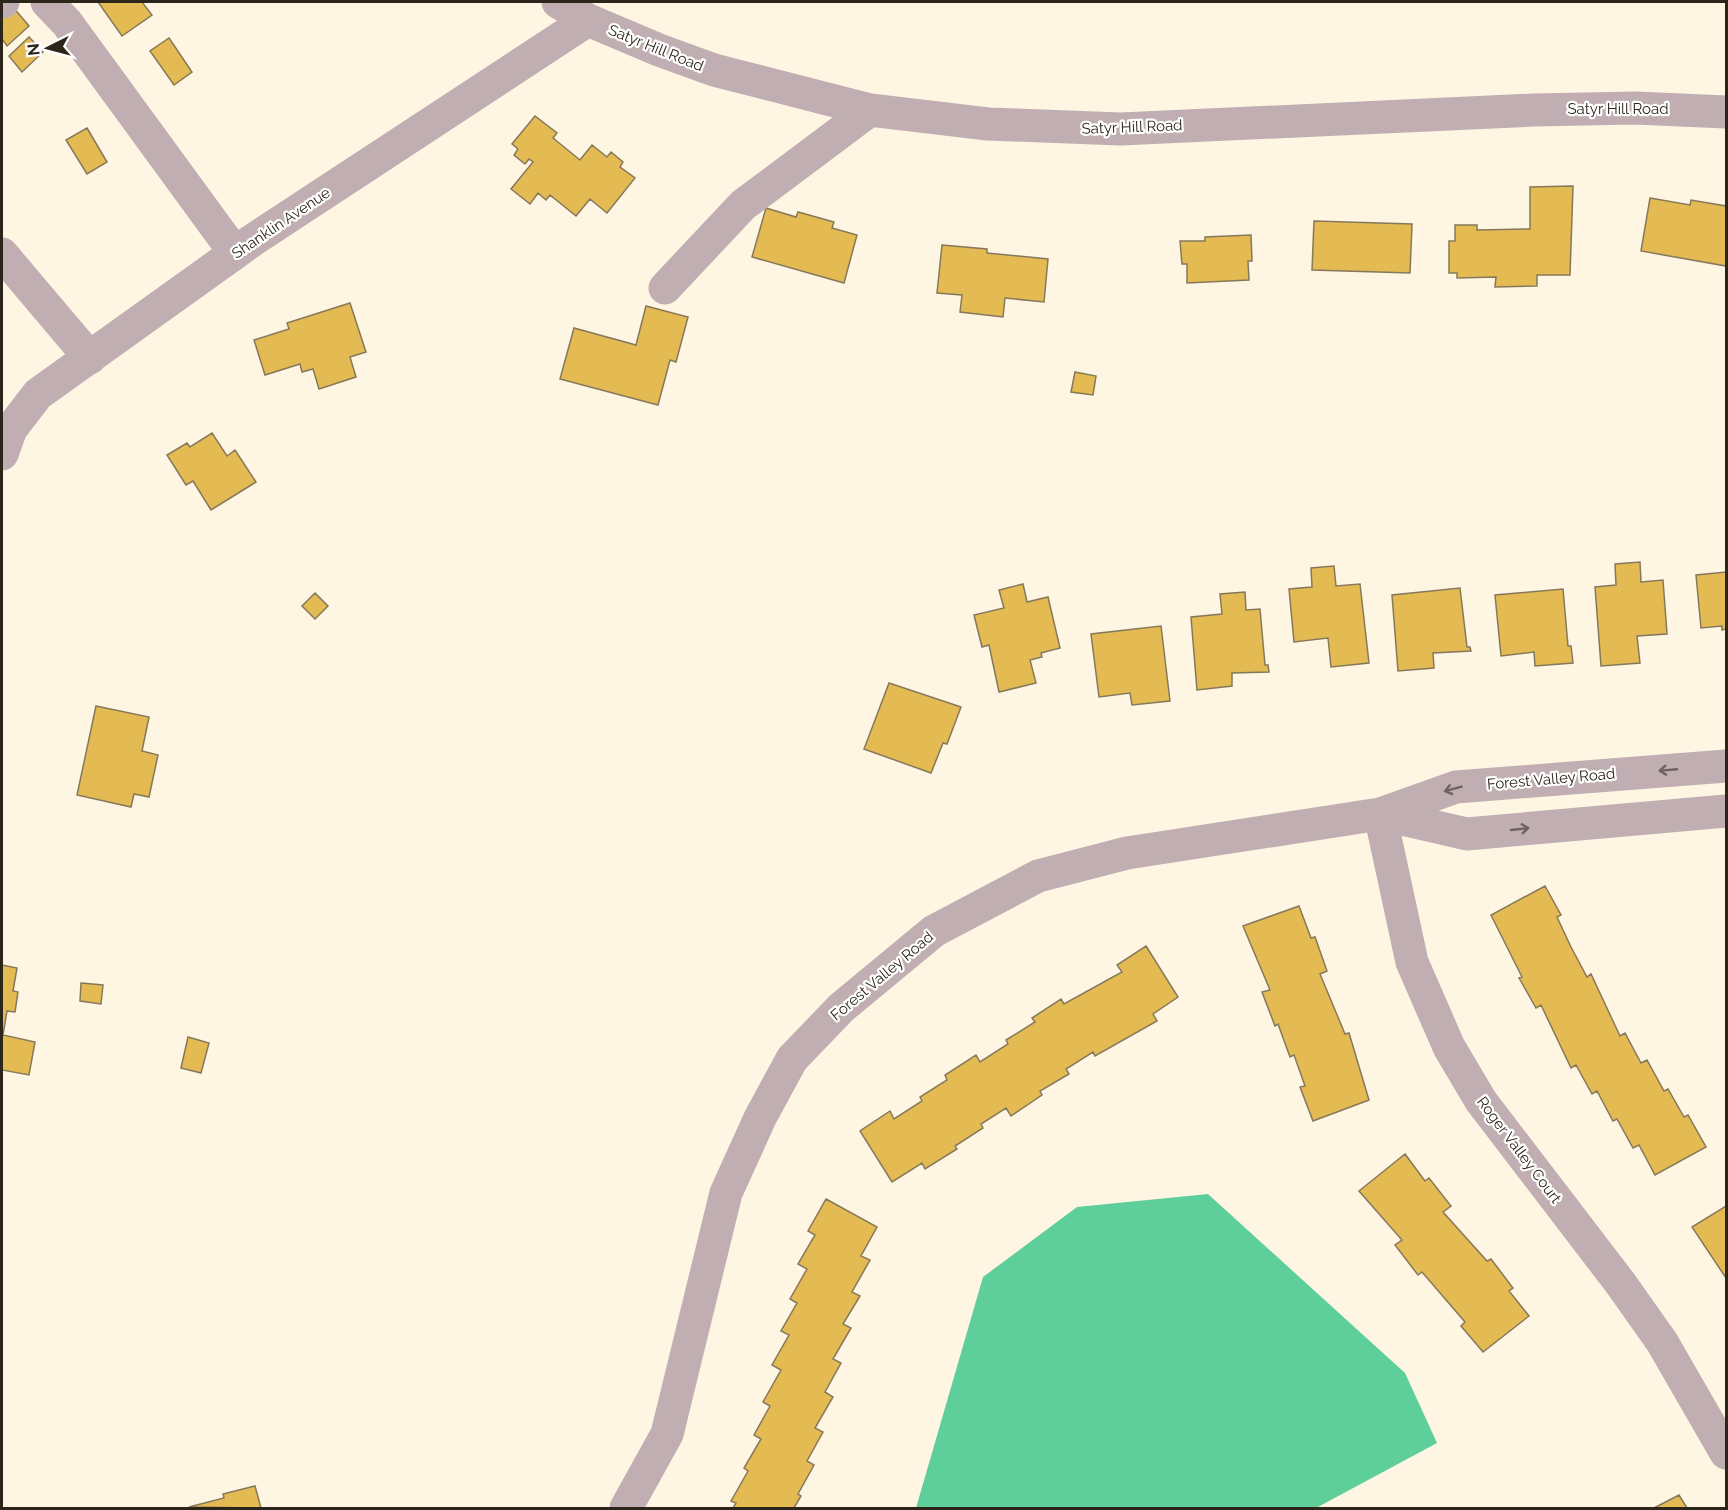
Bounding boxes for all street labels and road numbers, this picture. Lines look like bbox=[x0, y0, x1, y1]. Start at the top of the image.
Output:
street label: Satyr Hill Road bbox=[606, 21, 706, 75]
street label: Satyr Hill Road bbox=[1568, 100, 1668, 118]
street label: Satyr Hill Road bbox=[1081, 116, 1183, 138]
street label: Shanklin Avenue bbox=[228, 183, 334, 263]
street label: Forest Valley Road bbox=[1486, 764, 1616, 794]
street label: Forest Valley Road bbox=[827, 928, 937, 1024]
street label: Roger Valley Court bbox=[1473, 1093, 1565, 1207]

